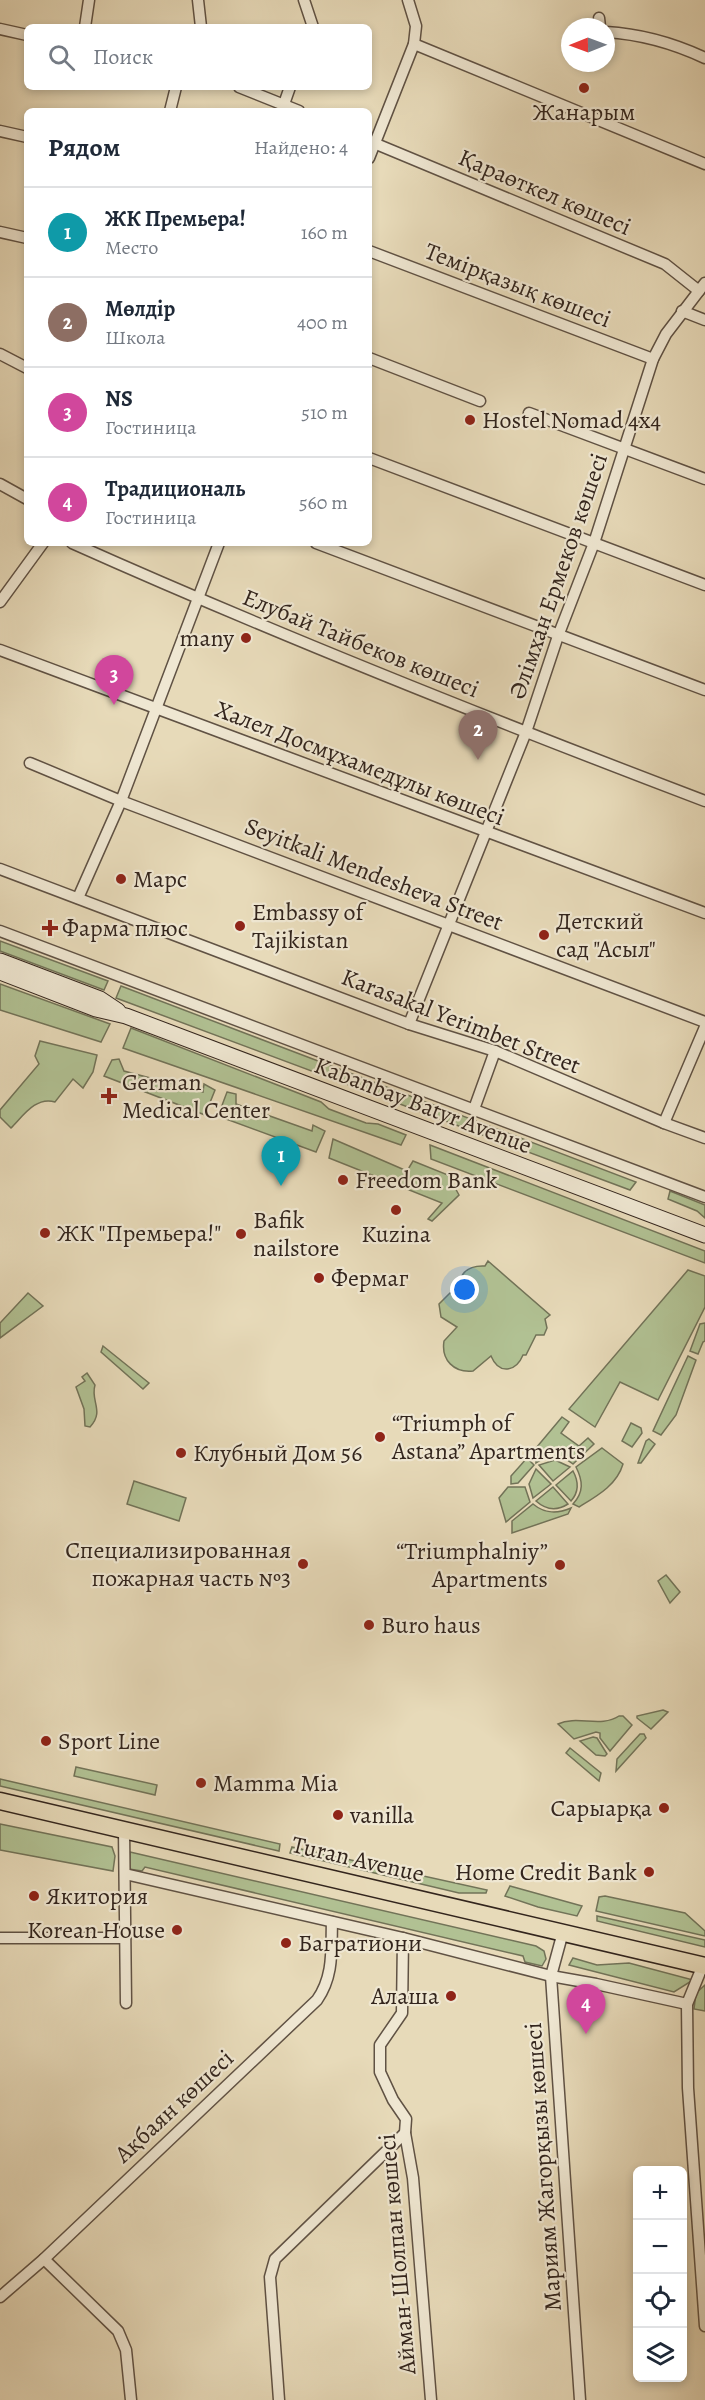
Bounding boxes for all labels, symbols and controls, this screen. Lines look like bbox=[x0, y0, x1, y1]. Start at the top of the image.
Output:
north arrow bbox=[561, 18, 615, 72]
search box bbox=[24, 24, 372, 90]
icon: search bbox=[45, 41, 78, 74]
text: Поиск bbox=[93, 42, 153, 72]
marker: Жанарым bbox=[577, 81, 591, 95]
place label: Жанарым bbox=[533, 96, 635, 128]
text: Рядом bbox=[48, 130, 120, 165]
text: Найдено: 4 bbox=[254, 134, 348, 161]
street label: Қараөткел көшесі bbox=[454, 141, 636, 243]
text: ЖК Премьера! bbox=[105, 204, 246, 234]
text: 1 bbox=[64, 219, 71, 246]
text: 160 m bbox=[301, 219, 348, 246]
text: Место bbox=[105, 234, 158, 261]
street label: Темірқазық көшесі bbox=[420, 235, 616, 335]
text: Мөлдір bbox=[105, 294, 175, 324]
text: 2 bbox=[63, 309, 72, 336]
text: 400 m bbox=[297, 309, 348, 336]
text: Школа bbox=[105, 324, 165, 351]
text: NS bbox=[105, 384, 133, 414]
text: 3 bbox=[63, 399, 72, 426]
text: 510 m bbox=[301, 399, 348, 426]
place label: Hostel Nomad 4x4 bbox=[482, 404, 661, 436]
marker: Hostel Nomad 4x4 bbox=[463, 413, 477, 427]
text: Гостиница bbox=[105, 414, 197, 441]
street label: Әлімхан Ермеков көшесі bbox=[501, 449, 615, 703]
text: Традициональ bbox=[105, 474, 245, 504]
text: 4 bbox=[63, 489, 72, 516]
text: 560 m bbox=[299, 489, 348, 516]
text: Гостиница bbox=[105, 504, 197, 531]
street label: Елубай Тайбеков көшесі bbox=[238, 581, 484, 705]
place label: many bbox=[179, 622, 234, 654]
marker: many bbox=[239, 631, 253, 645]
pin: 3 bbox=[94, 656, 134, 705]
street label: Халел Досмұхамедұлы көшесі bbox=[211, 693, 509, 833]
pin: 2 bbox=[458, 710, 498, 760]
street label: Seyitkali Mendesheva Street bbox=[240, 810, 508, 938]
place label: Марс bbox=[133, 863, 187, 895]
marker: Марс bbox=[114, 872, 128, 886]
place label: Embassy of Tajikistan bbox=[252, 896, 367, 956]
place label: Детский сад "Асыл" bbox=[556, 905, 656, 965]
place label: Фарма плюс bbox=[62, 912, 188, 944]
marker: Embassy of Tajikistan bbox=[233, 919, 247, 933]
marker: Фарма плюс bbox=[43, 921, 57, 935]
marker: Детский сад "Асыл" bbox=[537, 928, 551, 942]
street label: Karasakal Yerimbet Street bbox=[337, 961, 585, 1081]
street label: Kabanbay Batyr Avenue bbox=[310, 1049, 536, 1161]
place label: German Medical Center bbox=[122, 1066, 270, 1126]
marker: German Medical Center bbox=[100, 1087, 118, 1105]
pin: 1 bbox=[262, 1136, 300, 1186]
place label: Freedom Bank bbox=[355, 1164, 497, 1196]
marker: Freedom Bank bbox=[336, 1173, 350, 1187]
marker: Kuzina bbox=[389, 1203, 403, 1217]
place label: Bafik nailstore bbox=[253, 1204, 339, 1264]
place label: ЖК "Премьера!" bbox=[57, 1217, 221, 1249]
place label: Kuzina bbox=[361, 1218, 432, 1250]
marker: ЖК "Премьера!" bbox=[38, 1226, 52, 1240]
marker: Bafik nailstore bbox=[234, 1227, 248, 1241]
place label: Фермаг bbox=[331, 1262, 409, 1294]
marker: Фермаг bbox=[312, 1271, 326, 1285]
your location bbox=[450, 1275, 479, 1304]
place label: “Triumph of Astana” Apartments bbox=[391, 1407, 585, 1467]
marker: “Triumph of Astana” Apartments bbox=[373, 1430, 387, 1444]
place label: Клубный Дом 56 bbox=[193, 1437, 362, 1469]
marker: Клубный Дом 56 bbox=[174, 1446, 188, 1460]
place label: Специализированная пожарная часть №3 bbox=[65, 1534, 291, 1594]
place label: “Triumphalniy” Apartments bbox=[396, 1535, 548, 1595]
marker: Специализированная пожарная часть №3 bbox=[296, 1557, 310, 1571]
marker: “Triumphalniy” Apartments bbox=[553, 1558, 567, 1572]
place label: Buro haus bbox=[381, 1609, 481, 1641]
marker: Buro haus bbox=[362, 1618, 376, 1632]
place label: Sport Line bbox=[58, 1725, 160, 1757]
marker: Sport Line bbox=[39, 1734, 53, 1748]
place label: Mamma Mia bbox=[213, 1767, 339, 1799]
marker: Mamma Mia bbox=[194, 1776, 208, 1790]
place label: Сарыарқа bbox=[550, 1792, 652, 1824]
place label: vanilla bbox=[349, 1799, 415, 1831]
marker: Сарыарқа bbox=[657, 1801, 671, 1815]
marker: vanilla bbox=[331, 1808, 345, 1822]
street label: Turan Avenue bbox=[289, 1828, 427, 1890]
place label: Home Credit Bank bbox=[455, 1856, 637, 1888]
marker: Home Credit Bank bbox=[642, 1865, 656, 1879]
place label: Якитория bbox=[46, 1880, 148, 1912]
marker: Якитория bbox=[27, 1889, 41, 1903]
place label: Korean House bbox=[27, 1914, 165, 1946]
marker: Korean House bbox=[170, 1923, 184, 1937]
place label: Багратиони bbox=[298, 1927, 422, 1959]
marker: Багратиони bbox=[279, 1936, 293, 1950]
place label: Алаша bbox=[370, 1980, 439, 2012]
pin: 4 bbox=[566, 1984, 606, 2034]
marker: Алаша bbox=[444, 1989, 458, 2003]
street label: Мариям Жагорқызы көшесі bbox=[517, 2022, 569, 2312]
street label: Ақбаян көшесі bbox=[107, 2042, 241, 2170]
street label: Айман-Шолпан көшесі bbox=[371, 2132, 424, 2377]
map controls bbox=[633, 2166, 687, 2382]
button: + bbox=[633, 2166, 687, 2220]
button: − bbox=[633, 2220, 687, 2274]
button: locate bbox=[633, 2274, 687, 2328]
button: layers bbox=[633, 2328, 687, 2382]

